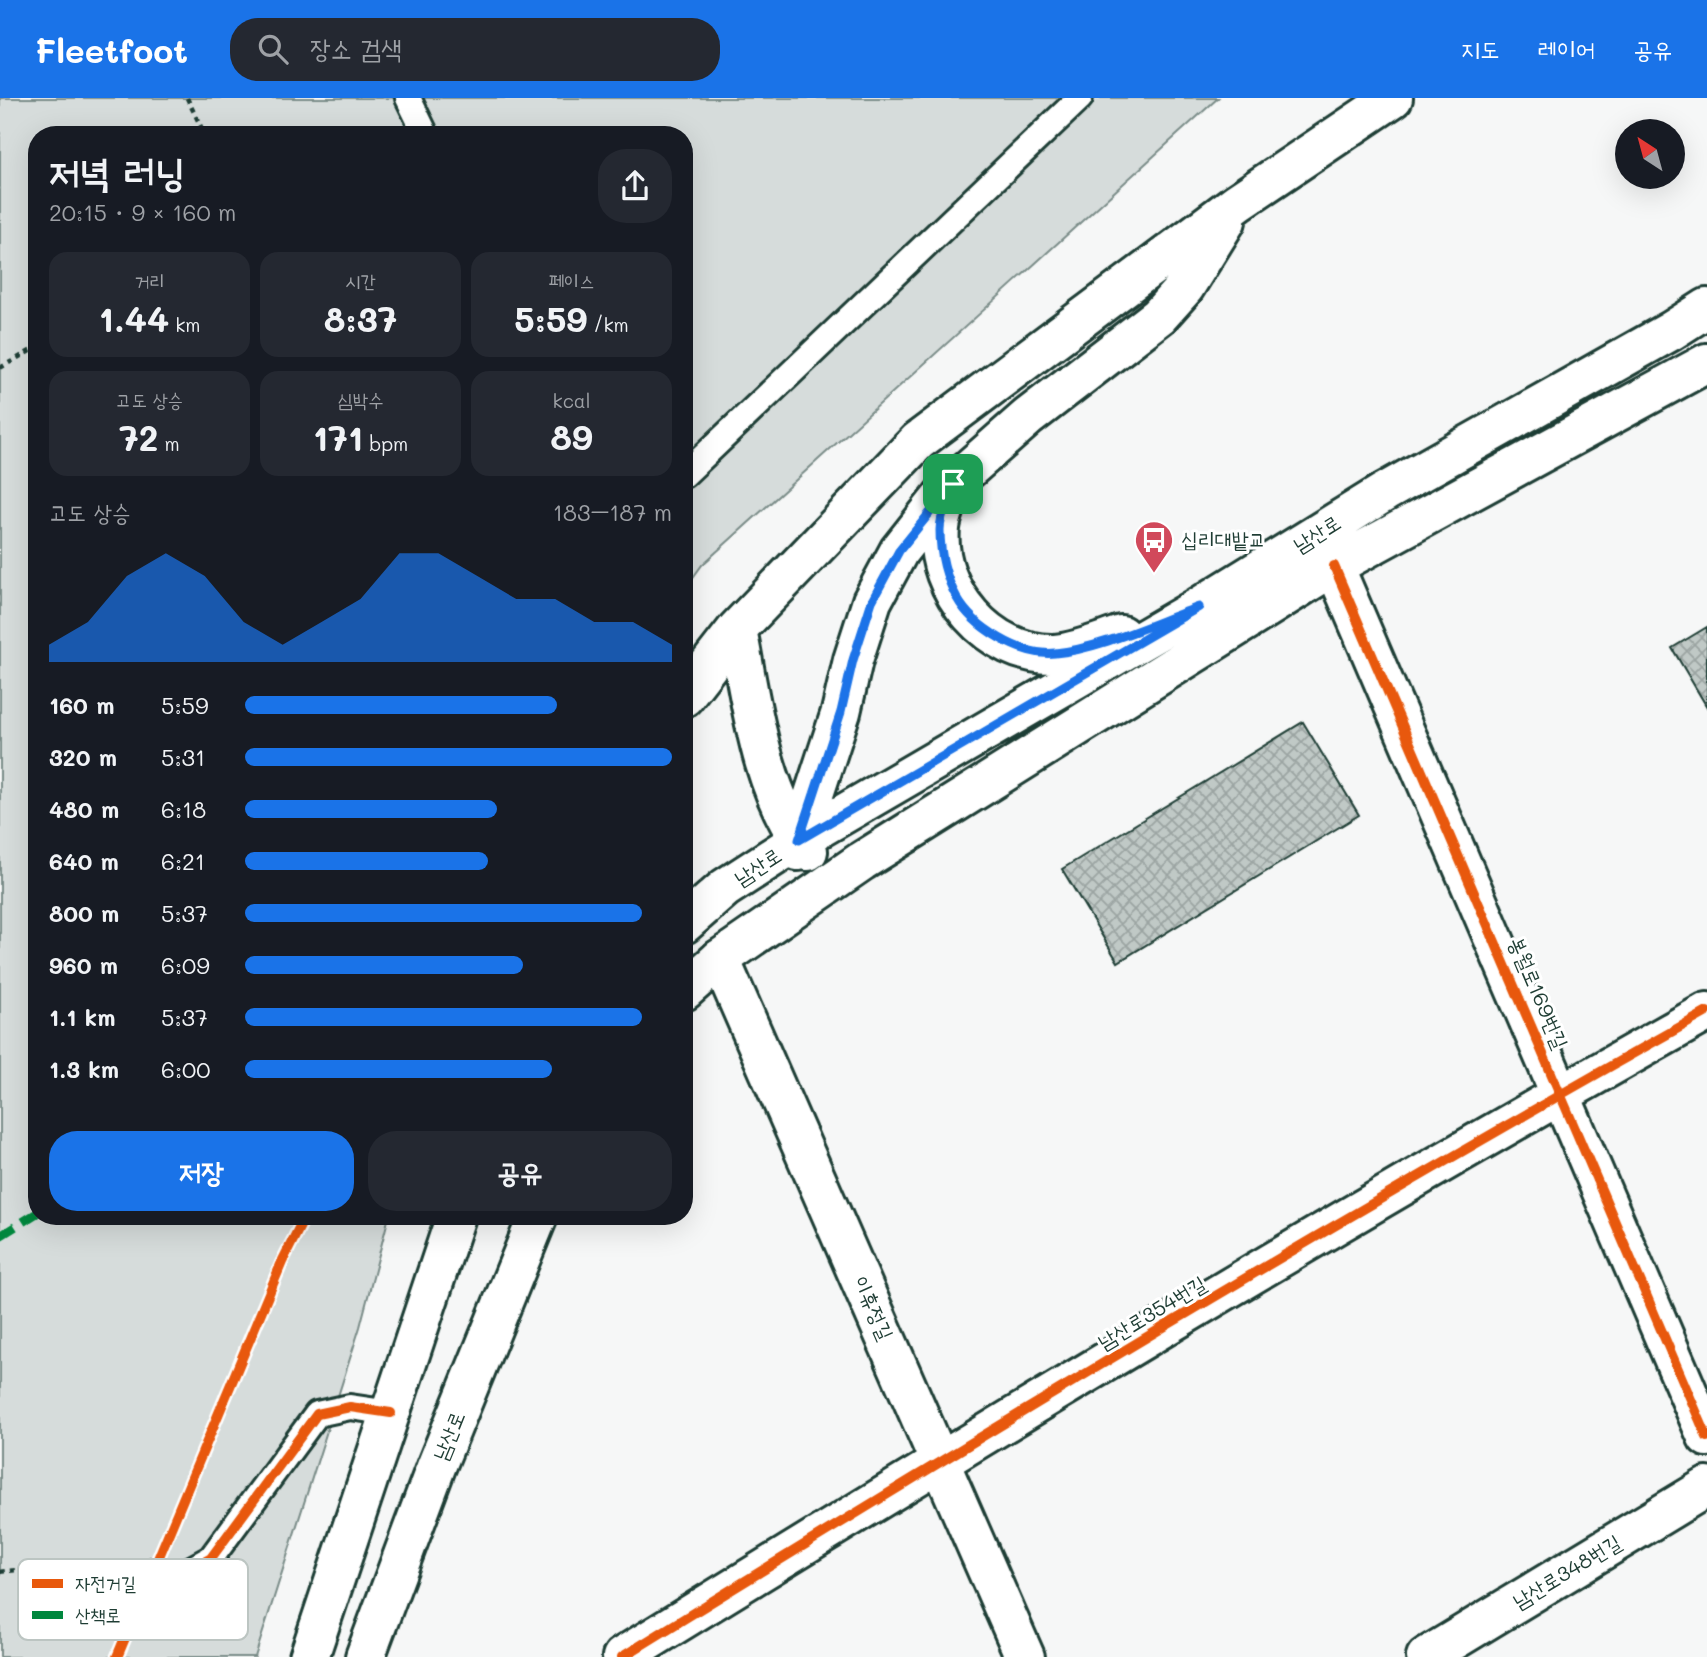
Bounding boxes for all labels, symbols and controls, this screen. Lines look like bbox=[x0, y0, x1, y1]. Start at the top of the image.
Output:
search box bbox=[230, 18, 720, 81]
text: Fleetfoot bbox=[35, 28, 188, 71]
icon: search bbox=[254, 30, 292, 68]
text: 장소 검색 bbox=[310, 31, 402, 65]
text: 지도 bbox=[1461, 33, 1499, 64]
text: 레이어 bbox=[1537, 33, 1595, 64]
text: 공유 bbox=[1633, 33, 1672, 64]
north arrow bbox=[1615, 119, 1685, 189]
map controls bbox=[1615, 119, 1685, 189]
text: 저녁 러닝 bbox=[49, 146, 185, 196]
button: share bbox=[598, 149, 672, 223]
text: 20:15 · 9 × 160 m bbox=[49, 197, 236, 227]
text: 거리 bbox=[134, 268, 165, 293]
text: 시간 bbox=[345, 268, 376, 293]
text: 페이스 bbox=[549, 268, 594, 293]
text: 1.44 bbox=[99, 295, 169, 341]
text: 8:37 bbox=[324, 295, 397, 341]
text: 5:59 bbox=[514, 295, 587, 341]
text: km bbox=[169, 312, 200, 337]
text: /km bbox=[587, 312, 629, 337]
text: 고도 상승 bbox=[116, 387, 183, 412]
text: 심박수 bbox=[338, 387, 383, 412]
text: kcal bbox=[553, 388, 590, 413]
text: 89 bbox=[550, 413, 593, 459]
text: 72 bbox=[119, 414, 158, 460]
text: 171 bbox=[313, 414, 363, 460]
text: m bbox=[158, 431, 180, 456]
text: bpm bbox=[363, 431, 408, 456]
pin bbox=[923, 454, 983, 514]
icon: arrive bbox=[934, 465, 972, 503]
text: 고도 상승 bbox=[49, 497, 130, 527]
text: 183–187 m bbox=[553, 497, 672, 527]
street label: 남산로 bbox=[1288, 508, 1345, 558]
bus stop icon: 십리대밭교 bbox=[1133, 519, 1175, 574]
place label: 십리대밭교 bbox=[1181, 525, 1266, 552]
text: 160 m bbox=[49, 690, 114, 720]
text: 5:59 bbox=[161, 690, 209, 720]
text: 320 m bbox=[49, 742, 117, 772]
text: 5:31 bbox=[161, 742, 205, 772]
text: 480 m bbox=[49, 794, 119, 824]
text: 6:18 bbox=[161, 794, 206, 824]
street label: 남산로 bbox=[729, 841, 786, 891]
text: 640 m bbox=[49, 846, 119, 876]
text: 6:21 bbox=[161, 846, 205, 876]
text: 800 m bbox=[49, 898, 119, 928]
text: 5:37 bbox=[161, 898, 208, 928]
street label: 봉월로169번길 bbox=[1504, 932, 1575, 1053]
text: 960 m bbox=[49, 950, 118, 980]
text: 6:09 bbox=[161, 950, 210, 980]
text: 1.1 km bbox=[49, 1002, 115, 1032]
text: 5:37 bbox=[161, 1002, 208, 1032]
text: 1.3 km bbox=[49, 1054, 119, 1084]
text: 6:00 bbox=[161, 1054, 210, 1084]
button: 저장 bbox=[49, 1131, 354, 1211]
button: 공유 bbox=[368, 1131, 672, 1211]
street label: 남산로354번길 bbox=[1092, 1269, 1210, 1355]
street label: 이휴정길 bbox=[848, 1271, 900, 1344]
street label: 남산로 bbox=[426, 1407, 470, 1464]
street label: 남산로348번길 bbox=[1507, 1528, 1625, 1614]
legend bbox=[18, 1559, 248, 1640]
text: 자전거길 bbox=[75, 1570, 136, 1595]
text: 산책로 bbox=[75, 1602, 121, 1627]

